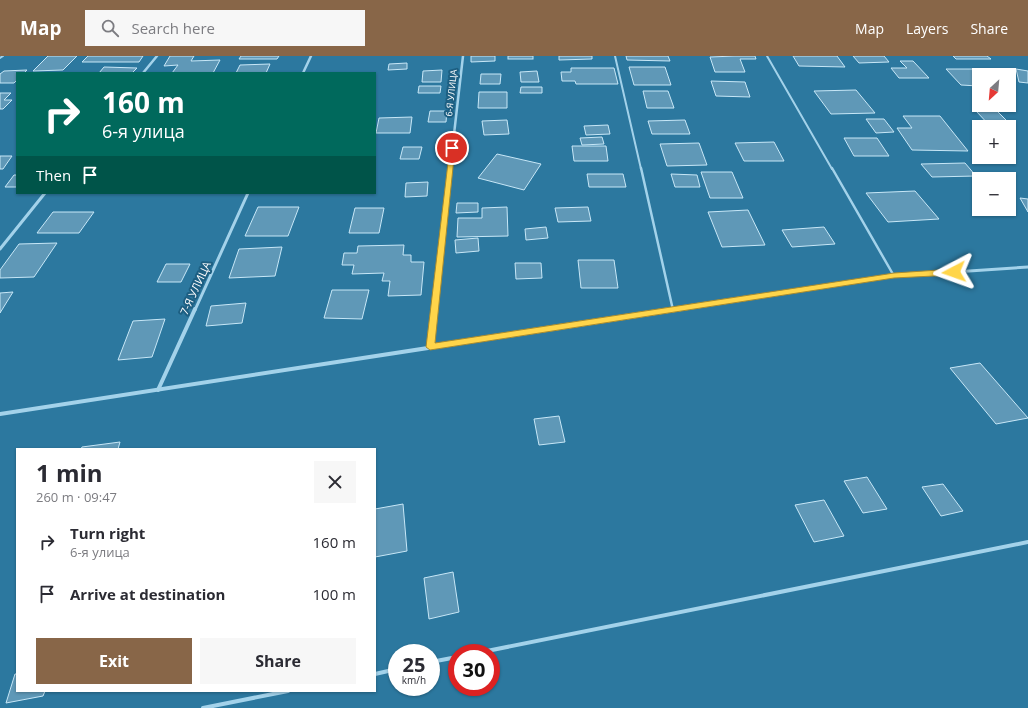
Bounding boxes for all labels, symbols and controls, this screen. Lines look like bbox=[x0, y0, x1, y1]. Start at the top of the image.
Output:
search box bbox=[85, 10, 365, 46]
text: Map bbox=[20, 15, 61, 41]
icon: search bbox=[99, 17, 121, 39]
text: Search here bbox=[131, 18, 215, 38]
text: Map bbox=[855, 19, 884, 38]
text: Layers bbox=[906, 19, 948, 38]
text: Share bbox=[970, 19, 1008, 38]
north arrow bbox=[972, 68, 1016, 112]
map controls bbox=[972, 68, 1016, 216]
street label: 6-Я УЛИЦА bbox=[442, 69, 460, 117]
text: 160 m bbox=[102, 83, 185, 121]
icon: right bbox=[36, 88, 88, 140]
text: 6-я улица bbox=[102, 119, 185, 143]
button: + bbox=[972, 120, 1016, 164]
pin bbox=[435, 131, 469, 165]
icon: arrive bbox=[441, 137, 463, 159]
icon: arrive bbox=[79, 164, 101, 186]
text: Then bbox=[36, 165, 71, 185]
button: − bbox=[972, 172, 1016, 216]
position arrow bbox=[933, 251, 975, 293]
street label: 7-Я УЛИЦА bbox=[176, 259, 214, 317]
text: 1 min bbox=[36, 456, 103, 489]
button: close bbox=[314, 461, 356, 503]
text: 260 m · 09:47 bbox=[36, 488, 117, 506]
text: Turn right bbox=[70, 523, 145, 543]
icon: right bbox=[36, 531, 58, 553]
text: 160 m bbox=[312, 532, 356, 552]
text: 6-я улица bbox=[70, 543, 130, 561]
icon: arrive bbox=[36, 583, 58, 605]
text: Arrive at destination bbox=[70, 584, 225, 604]
text: 100 m bbox=[312, 584, 356, 604]
button: Exit bbox=[36, 638, 192, 684]
button: Share bbox=[200, 638, 356, 684]
speed limit sign: 30 bbox=[448, 644, 500, 696]
text: 25 bbox=[403, 651, 425, 678]
text: km/h bbox=[402, 673, 426, 687]

